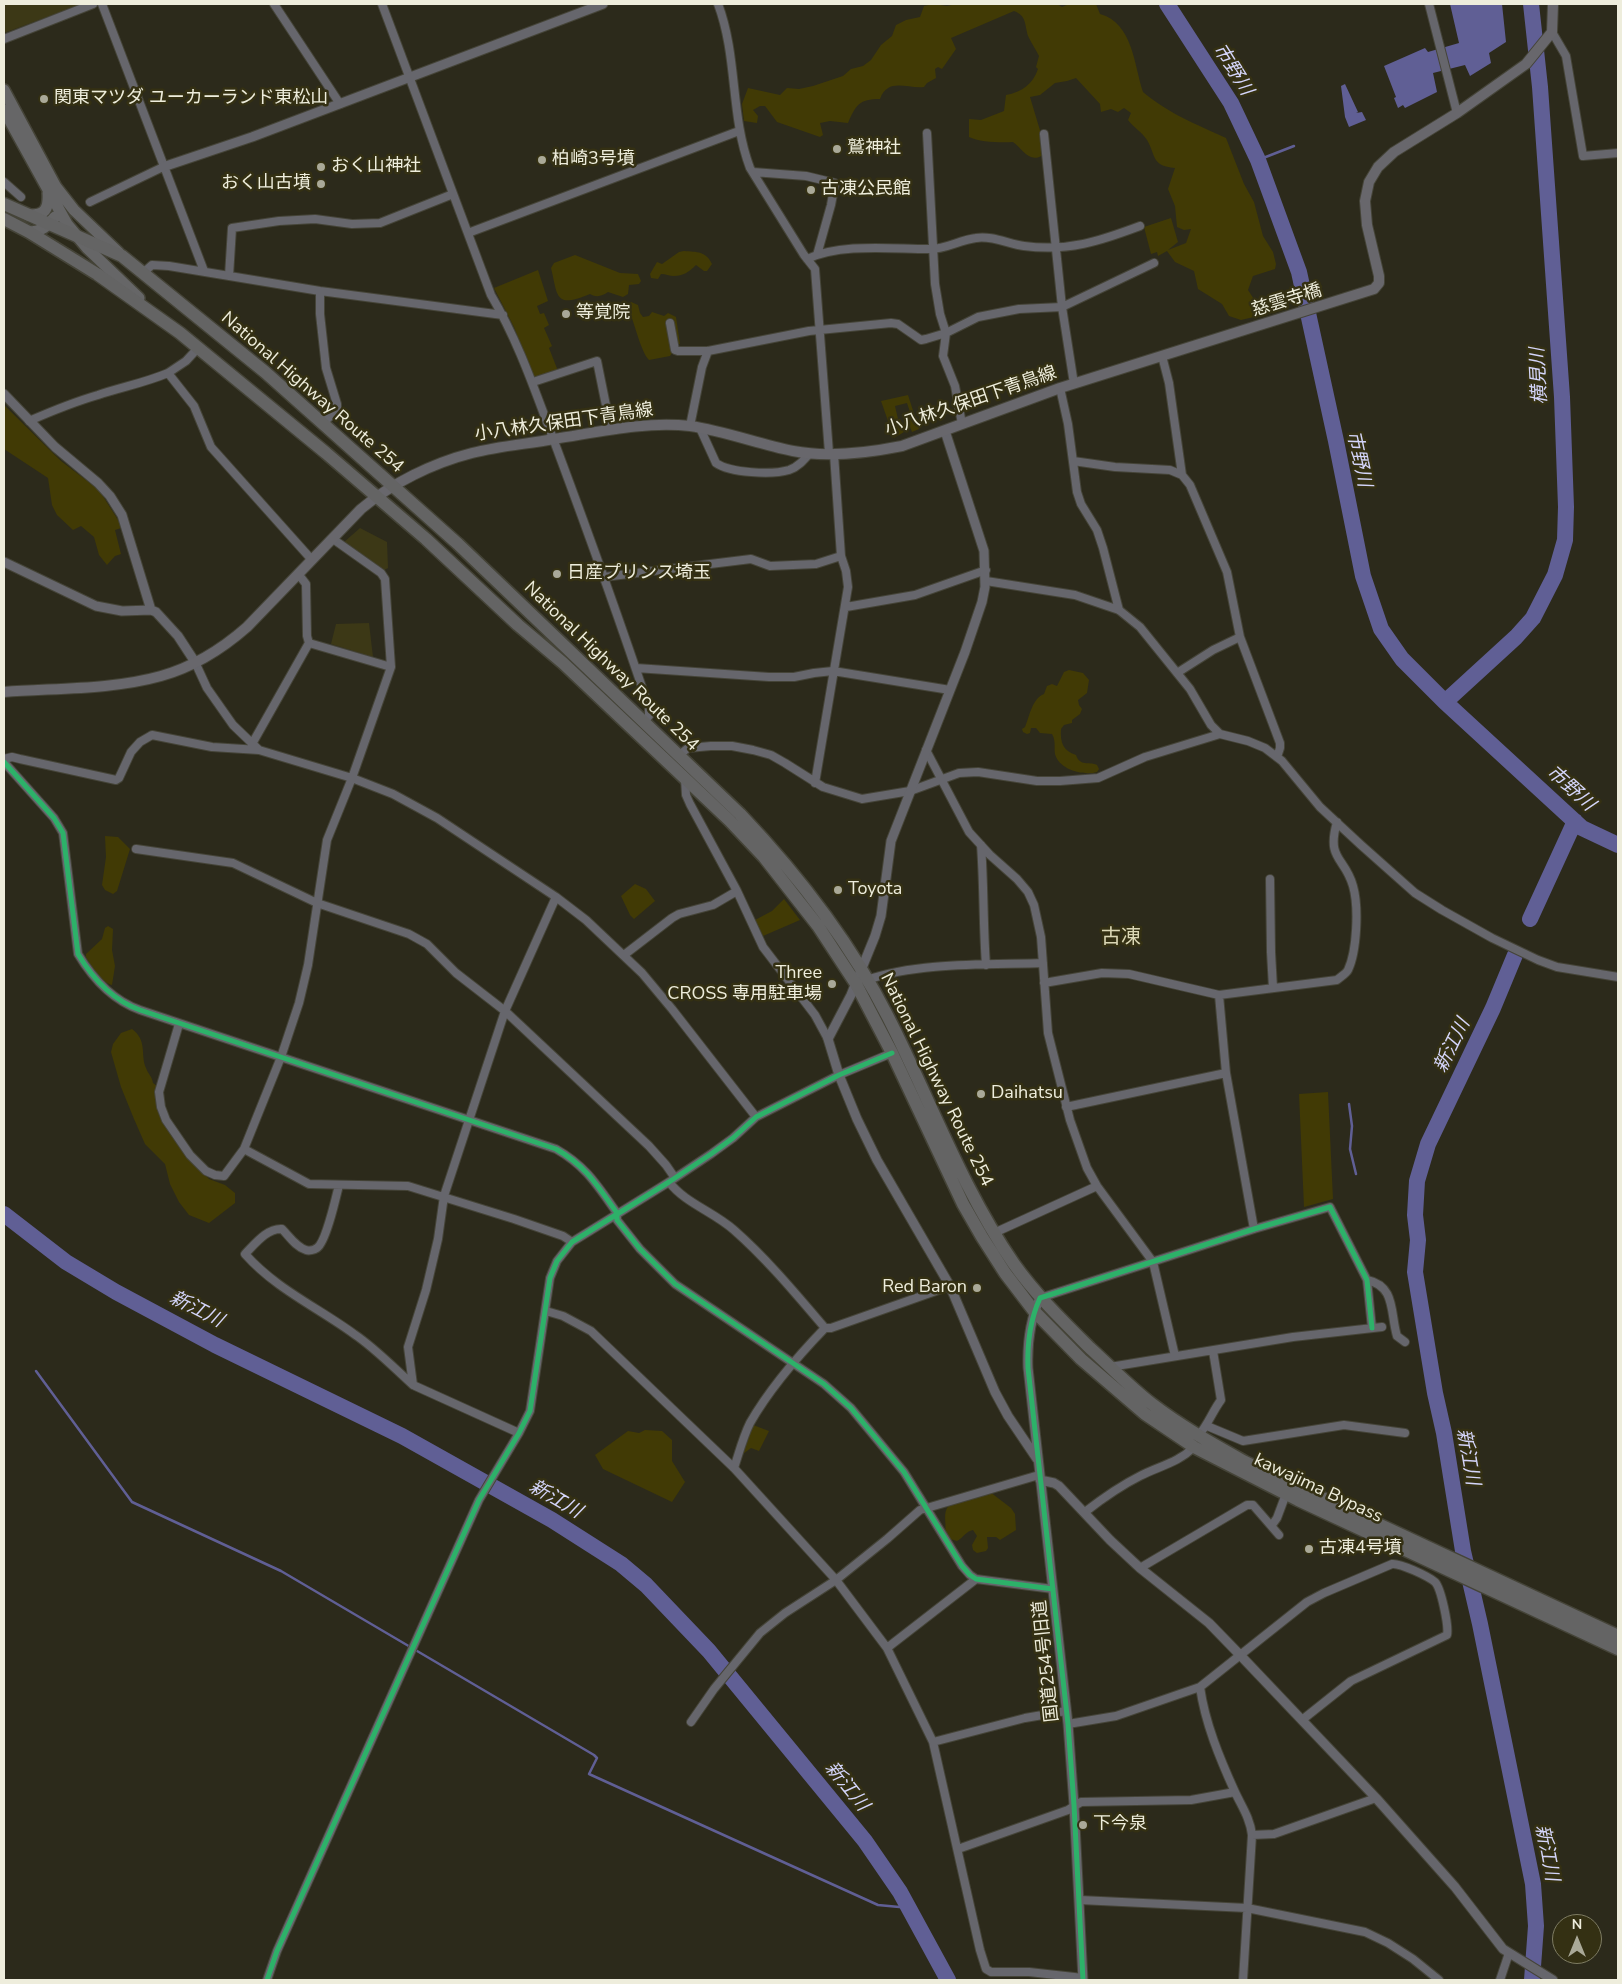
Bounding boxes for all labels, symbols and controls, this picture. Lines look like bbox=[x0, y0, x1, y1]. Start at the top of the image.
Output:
water label: 市野川 bbox=[1207, 40, 1257, 100]
place label: 関東マツダ ユーカーランド東松山 bbox=[54, 88, 329, 110]
marker: 関東マツダ ユーカーランド東松山 bbox=[38, 93, 50, 105]
place label: 鷲神社 bbox=[847, 138, 901, 160]
marker: 鷲神社 bbox=[831, 143, 843, 155]
place label: 柏崎3号墳 bbox=[552, 149, 635, 171]
marker: 柏崎3号墳 bbox=[536, 154, 548, 166]
place label: おく山神社 bbox=[331, 156, 421, 178]
marker: おく山神社 bbox=[315, 161, 327, 173]
place label: おく山古墳 bbox=[221, 173, 311, 195]
marker: おく山古墳 bbox=[315, 178, 327, 190]
place label: 古凍公民館 bbox=[821, 179, 911, 201]
marker: 古凍公民館 bbox=[805, 184, 817, 196]
street label: 慈雲寺橋 bbox=[1249, 280, 1325, 322]
place label: 等覚院 bbox=[576, 303, 630, 325]
street label: National Highway Route 254 bbox=[216, 308, 408, 478]
marker: 等覚院 bbox=[560, 308, 572, 320]
water label: 横見川 bbox=[1527, 347, 1553, 405]
street label: 小八林久保田下青鳥線 bbox=[882, 362, 1060, 442]
street label: 小八林久保田下青鳥線 bbox=[473, 400, 655, 446]
water label: 市野川 bbox=[1341, 429, 1375, 489]
place label: 日産プリンス埼玉 bbox=[567, 563, 711, 585]
marker: 日産プリンス埼玉 bbox=[551, 568, 563, 580]
street label: National Highway Route 254 bbox=[519, 578, 703, 756]
water label: 市野川 bbox=[1541, 761, 1599, 817]
place label: Toyota bbox=[848, 879, 902, 901]
marker: Toyota bbox=[832, 884, 844, 896]
district label: 古凍 bbox=[1101, 926, 1141, 950]
place label: Three CROSS 専用駐車場 bbox=[667, 963, 822, 1006]
street label: National Highway Route 254 bbox=[875, 970, 997, 1190]
marker: Three CROSS 専用駐車場 bbox=[826, 978, 838, 990]
water label: 新江川 bbox=[1430, 1015, 1476, 1077]
place label: Daihatsu bbox=[991, 1083, 1063, 1105]
marker: Daihatsu bbox=[975, 1088, 987, 1100]
place label: Red Baron bbox=[882, 1277, 967, 1299]
marker: Red Baron bbox=[971, 1282, 983, 1294]
water label: 新江川 bbox=[165, 1287, 227, 1333]
water label: 新江川 bbox=[1451, 1427, 1483, 1487]
street label: kawajima Bypass bbox=[1250, 1450, 1386, 1528]
water label: 新江川 bbox=[525, 1476, 585, 1524]
place label: 古凍4号墳 bbox=[1319, 1538, 1402, 1560]
marker: 古凍4号墳 bbox=[1303, 1543, 1315, 1555]
street label: 国道254号旧道 bbox=[1030, 1599, 1064, 1723]
water label: 新江川 bbox=[819, 1758, 873, 1816]
place label: 下今泉 bbox=[1093, 1814, 1147, 1836]
marker: 下今泉 bbox=[1077, 1819, 1089, 1831]
water label: 新江川 bbox=[1529, 1823, 1563, 1883]
north arrow bbox=[1552, 1914, 1602, 1964]
text: N bbox=[1572, 1915, 1582, 1934]

